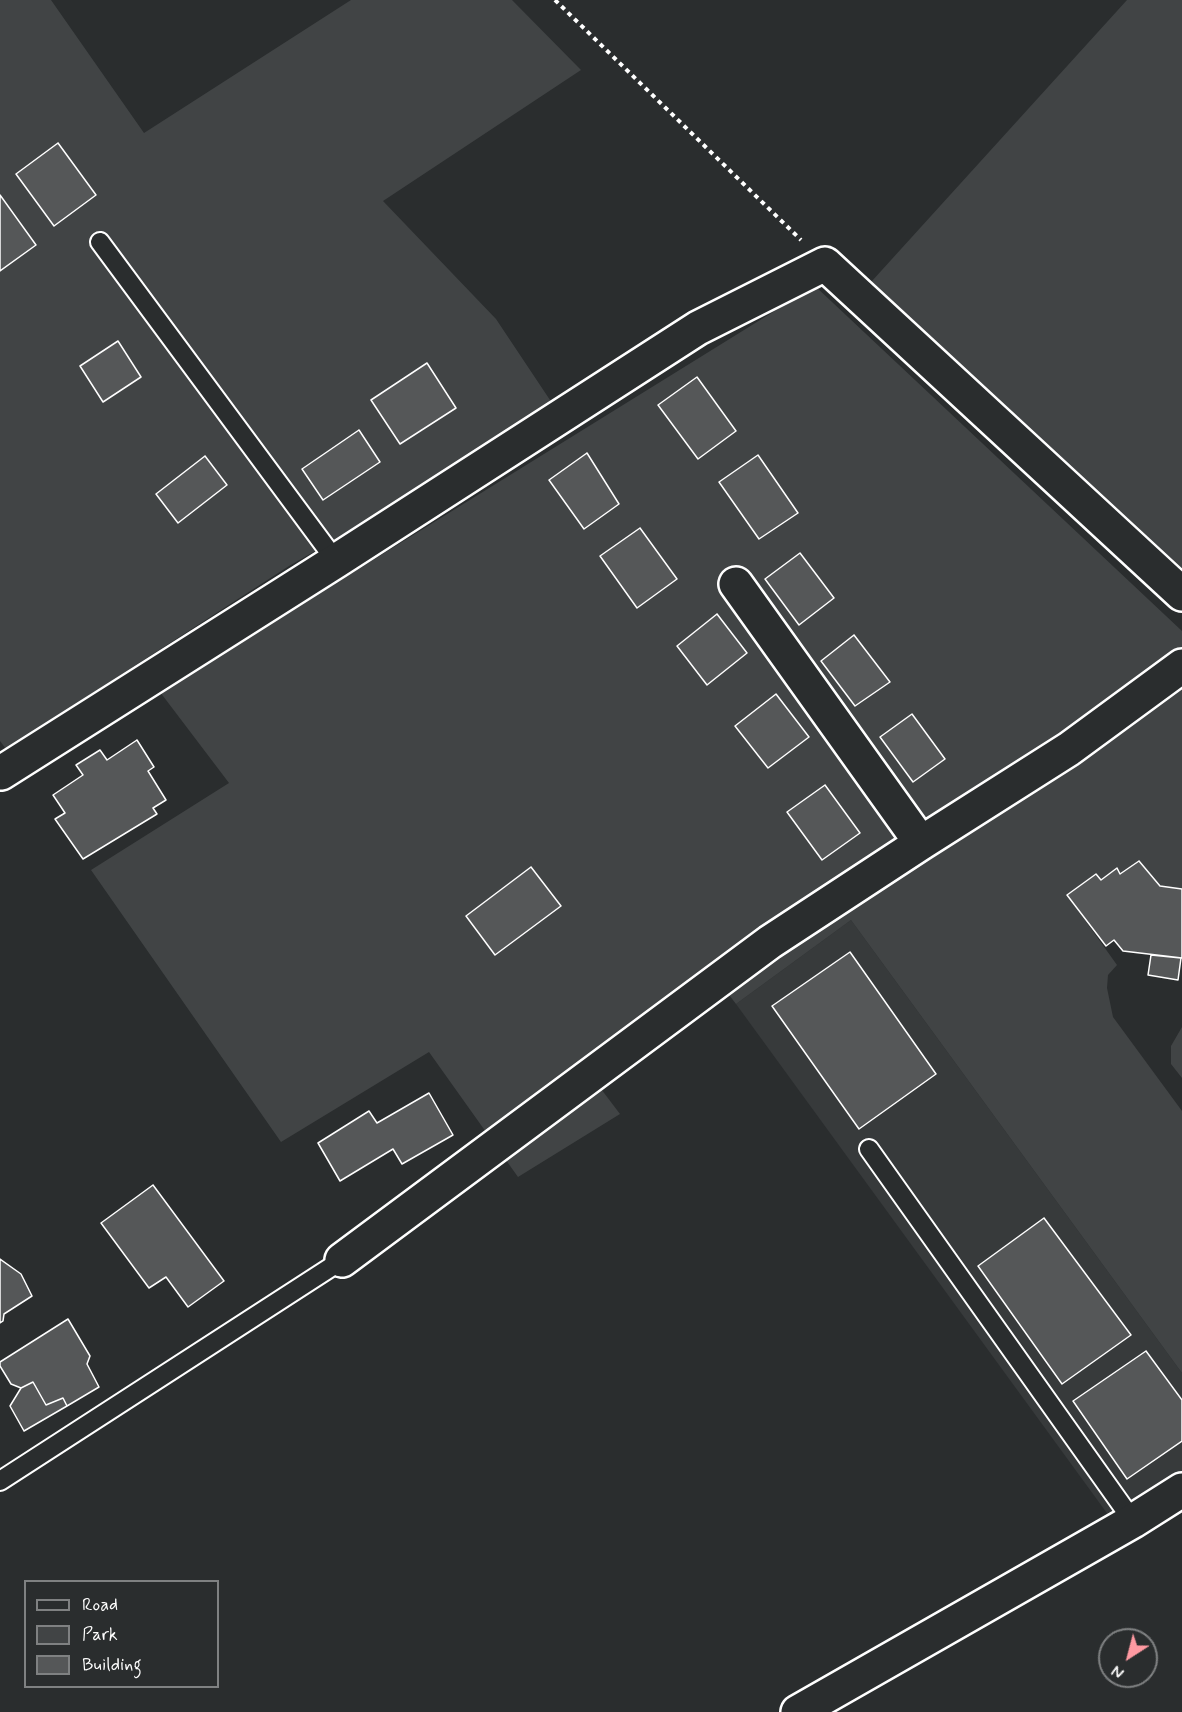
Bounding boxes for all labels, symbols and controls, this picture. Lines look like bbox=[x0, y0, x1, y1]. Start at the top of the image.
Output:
legend bbox=[24, 1580, 219, 1688]
text: Road bbox=[82, 1593, 118, 1617]
text: Park bbox=[82, 1623, 118, 1647]
north arrow bbox=[1098, 1628, 1158, 1688]
text: Building bbox=[82, 1653, 142, 1677]
text: N bbox=[1108, 1660, 1129, 1683]

